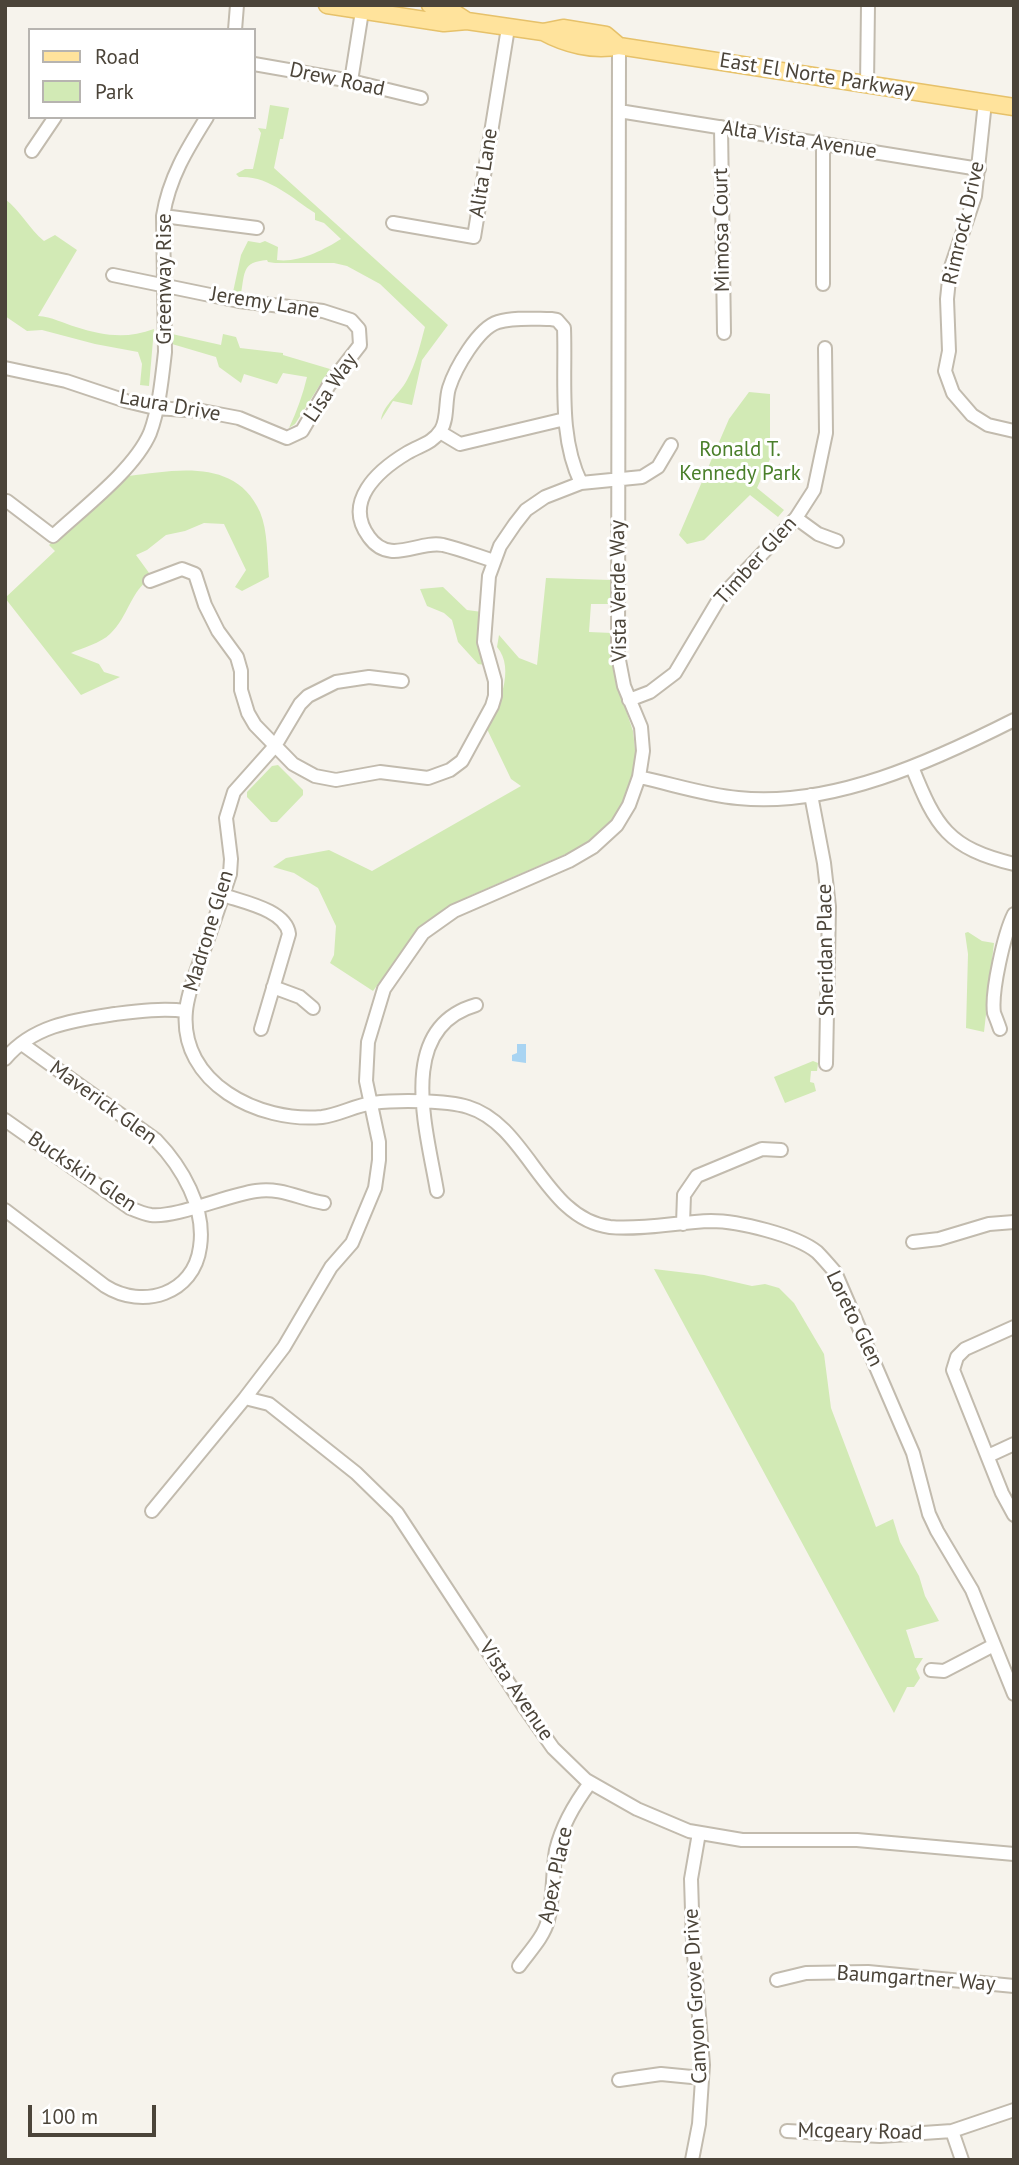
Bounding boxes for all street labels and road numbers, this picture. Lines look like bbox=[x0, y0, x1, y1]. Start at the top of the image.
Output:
street label: East El Norte Parkway bbox=[718, 48, 916, 104]
street label: Drew Road bbox=[287, 58, 387, 102]
street label: Alta Vista Avenue bbox=[720, 115, 878, 165]
street label: Alita Lane bbox=[465, 126, 503, 220]
street label: Rimrock Drive bbox=[938, 159, 990, 287]
street label: Mimosa Court bbox=[708, 168, 736, 292]
street label: Greenway Rise bbox=[152, 213, 178, 345]
street label: Jeremy Lane bbox=[209, 282, 321, 324]
street label: Lisa Way bbox=[299, 349, 363, 427]
street label: Laura Drive bbox=[117, 385, 223, 427]
street label: Timber Glen bbox=[710, 512, 802, 610]
street label: Vista Verde Way bbox=[605, 520, 633, 662]
street label: Madrone Glen bbox=[179, 867, 239, 995]
street label: Sheridan Place bbox=[812, 883, 840, 1017]
street label: Maverick Glen bbox=[44, 1056, 162, 1150]
street label: Buckskin Glen bbox=[23, 1126, 141, 1218]
street label: Loreto Glen bbox=[820, 1267, 888, 1371]
street label: Vista Avenue bbox=[473, 1636, 559, 1746]
street label: Apex Place bbox=[533, 1824, 579, 1926]
street label: Canyon Grove Drive bbox=[679, 1908, 713, 2084]
street label: Baumgartner Way bbox=[836, 1961, 996, 1997]
street label: Mcgeary Road bbox=[797, 2118, 923, 2146]

